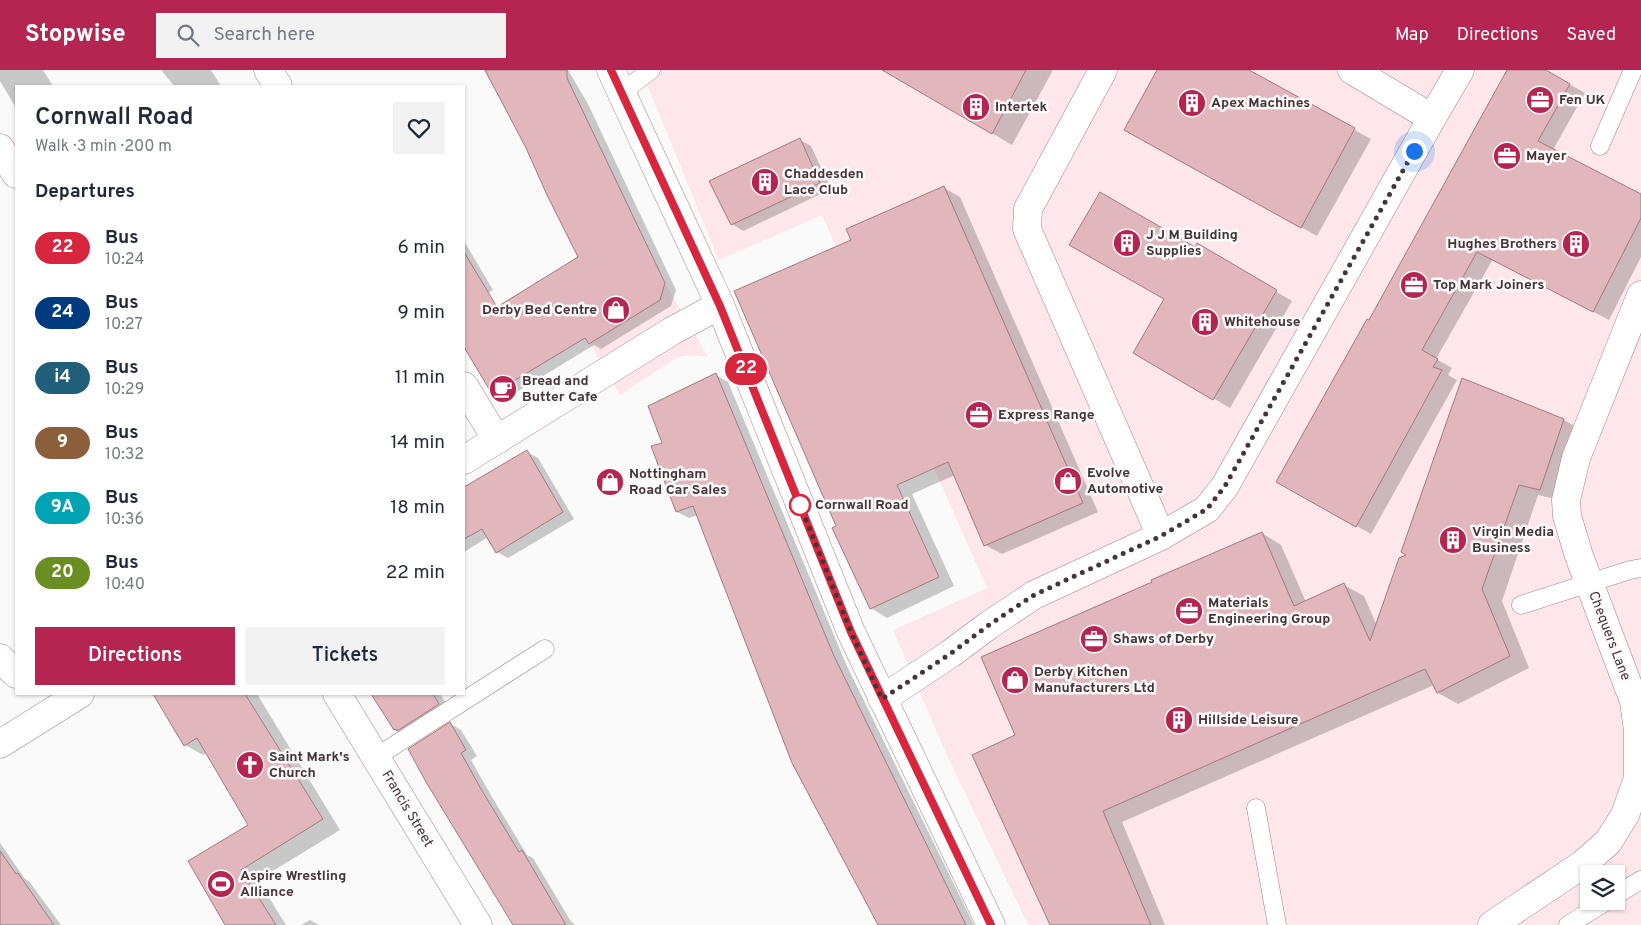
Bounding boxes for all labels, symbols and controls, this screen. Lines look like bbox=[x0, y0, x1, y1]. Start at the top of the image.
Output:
search box bbox=[156, 13, 506, 58]
text: Stopwise bbox=[25, 20, 126, 50]
icon: search bbox=[174, 21, 202, 49]
text: Search here bbox=[214, 23, 315, 47]
text: Map bbox=[1395, 24, 1429, 47]
text: Directions bbox=[1457, 24, 1539, 47]
text: Saved bbox=[1567, 24, 1616, 47]
office icon: Fen UK bbox=[1525, 85, 1555, 115]
building icon: Apex Machines bbox=[1177, 88, 1207, 118]
building icon: Intertek bbox=[961, 92, 991, 122]
place label: Fen UK bbox=[1559, 92, 1606, 109]
place label: Apex Machines bbox=[1211, 95, 1310, 112]
place label: Intertek bbox=[995, 99, 1048, 116]
button: heart bbox=[393, 102, 445, 154]
text: Cornwall Road bbox=[35, 103, 193, 133]
text: Walk · 3 min · 200 m bbox=[35, 137, 172, 157]
your location bbox=[1402, 139, 1427, 164]
office icon: Mayer bbox=[1492, 141, 1522, 171]
place label: Mayer bbox=[1526, 148, 1567, 165]
place label: Chaddesden Lace Club bbox=[784, 166, 864, 199]
building icon: Chaddesden Lace Club bbox=[750, 167, 780, 197]
text: Departures bbox=[35, 180, 135, 204]
text: Bus bbox=[105, 226, 139, 250]
place label: J J M Building Supplies bbox=[1146, 227, 1238, 260]
building icon: J J M Building Supplies bbox=[1112, 228, 1142, 258]
building icon: Hughes Brothers bbox=[1561, 229, 1591, 259]
text: 22 bbox=[51, 236, 74, 259]
text: 6 min bbox=[398, 236, 445, 260]
place label: Hughes Brothers bbox=[1447, 236, 1557, 253]
text: 10:24 bbox=[105, 250, 144, 270]
office icon: Top Mark Joiners bbox=[1399, 270, 1429, 300]
place label: Top Mark Joiners bbox=[1433, 277, 1545, 294]
text: Bus bbox=[105, 291, 139, 315]
shop icon: Derby Bed Centre bbox=[601, 295, 631, 325]
text: 24 bbox=[51, 301, 74, 324]
text: 9 min bbox=[398, 301, 445, 325]
place label: Derby Bed Centre bbox=[482, 302, 597, 319]
building icon: Whitehouse bbox=[1190, 307, 1220, 337]
place label: Whitehouse bbox=[1224, 314, 1301, 331]
text: 10:27 bbox=[105, 315, 143, 335]
line badge: 22 bbox=[724, 353, 768, 385]
text: Bus bbox=[105, 356, 139, 380]
text: 22 bbox=[735, 357, 757, 380]
text: i4 bbox=[54, 366, 71, 389]
text: 11 min bbox=[395, 366, 445, 390]
place label: Bread and Butter Cafe bbox=[522, 373, 598, 406]
cafe icon: Bread and Butter Cafe bbox=[488, 374, 518, 404]
text: 10:29 bbox=[105, 380, 144, 400]
office icon: Express Range bbox=[964, 400, 994, 430]
place label: Express Range bbox=[998, 407, 1095, 424]
text: Bus bbox=[105, 421, 139, 445]
text: 9 bbox=[57, 431, 68, 454]
text: 14 min bbox=[390, 431, 445, 455]
text: 10:32 bbox=[105, 445, 144, 465]
place label: Evolve Automotive bbox=[1087, 465, 1164, 498]
place label: Nottingham Road Car Sales bbox=[629, 466, 727, 499]
shop icon: Evolve Automotive bbox=[1053, 466, 1083, 496]
shop icon: Nottingham Road Car Sales bbox=[595, 467, 625, 497]
text: Bus bbox=[105, 486, 139, 510]
marker: Cornwall Road bbox=[789, 494, 811, 516]
text: 9A bbox=[51, 496, 74, 519]
text: 18 min bbox=[390, 496, 445, 520]
place label: Cornwall Road bbox=[815, 497, 908, 514]
text: 10:36 bbox=[105, 510, 144, 530]
place label: Virgin Media Business bbox=[1472, 524, 1554, 557]
building icon: Virgin Media Business bbox=[1438, 525, 1468, 555]
text: Bus bbox=[105, 551, 139, 575]
text: 20 bbox=[51, 561, 74, 584]
text: 22 min bbox=[386, 561, 445, 585]
text: 10:40 bbox=[105, 575, 145, 595]
street label: Chequers Lane bbox=[1584, 589, 1634, 683]
place label: Materials Engineering Group bbox=[1208, 595, 1330, 628]
office icon: Materials Engineering Group bbox=[1174, 596, 1204, 626]
office icon: Shaws of Derby bbox=[1079, 624, 1109, 654]
button: Directions bbox=[35, 627, 235, 685]
button: Tickets bbox=[245, 627, 445, 685]
place label: Shaws of Derby bbox=[1113, 631, 1214, 648]
place label: Derby Kitchen Manufacturers Ltd bbox=[1034, 664, 1155, 697]
shop icon: Derby Kitchen Manufacturers Ltd bbox=[1000, 665, 1030, 695]
building icon: Hillside Leisure bbox=[1164, 705, 1194, 735]
place label: Hillside Leisure bbox=[1198, 712, 1299, 729]
place label: Saint Mark's Church bbox=[269, 749, 350, 782]
church icon: Saint Mark's Church bbox=[235, 750, 265, 780]
street label: Francis Street bbox=[377, 768, 437, 850]
map controls bbox=[1580, 865, 1625, 910]
button: layers bbox=[1580, 865, 1625, 910]
place label: Aspire Wrestling Alliance bbox=[240, 868, 346, 901]
sports icon: Aspire Wrestling Alliance bbox=[206, 869, 236, 899]

